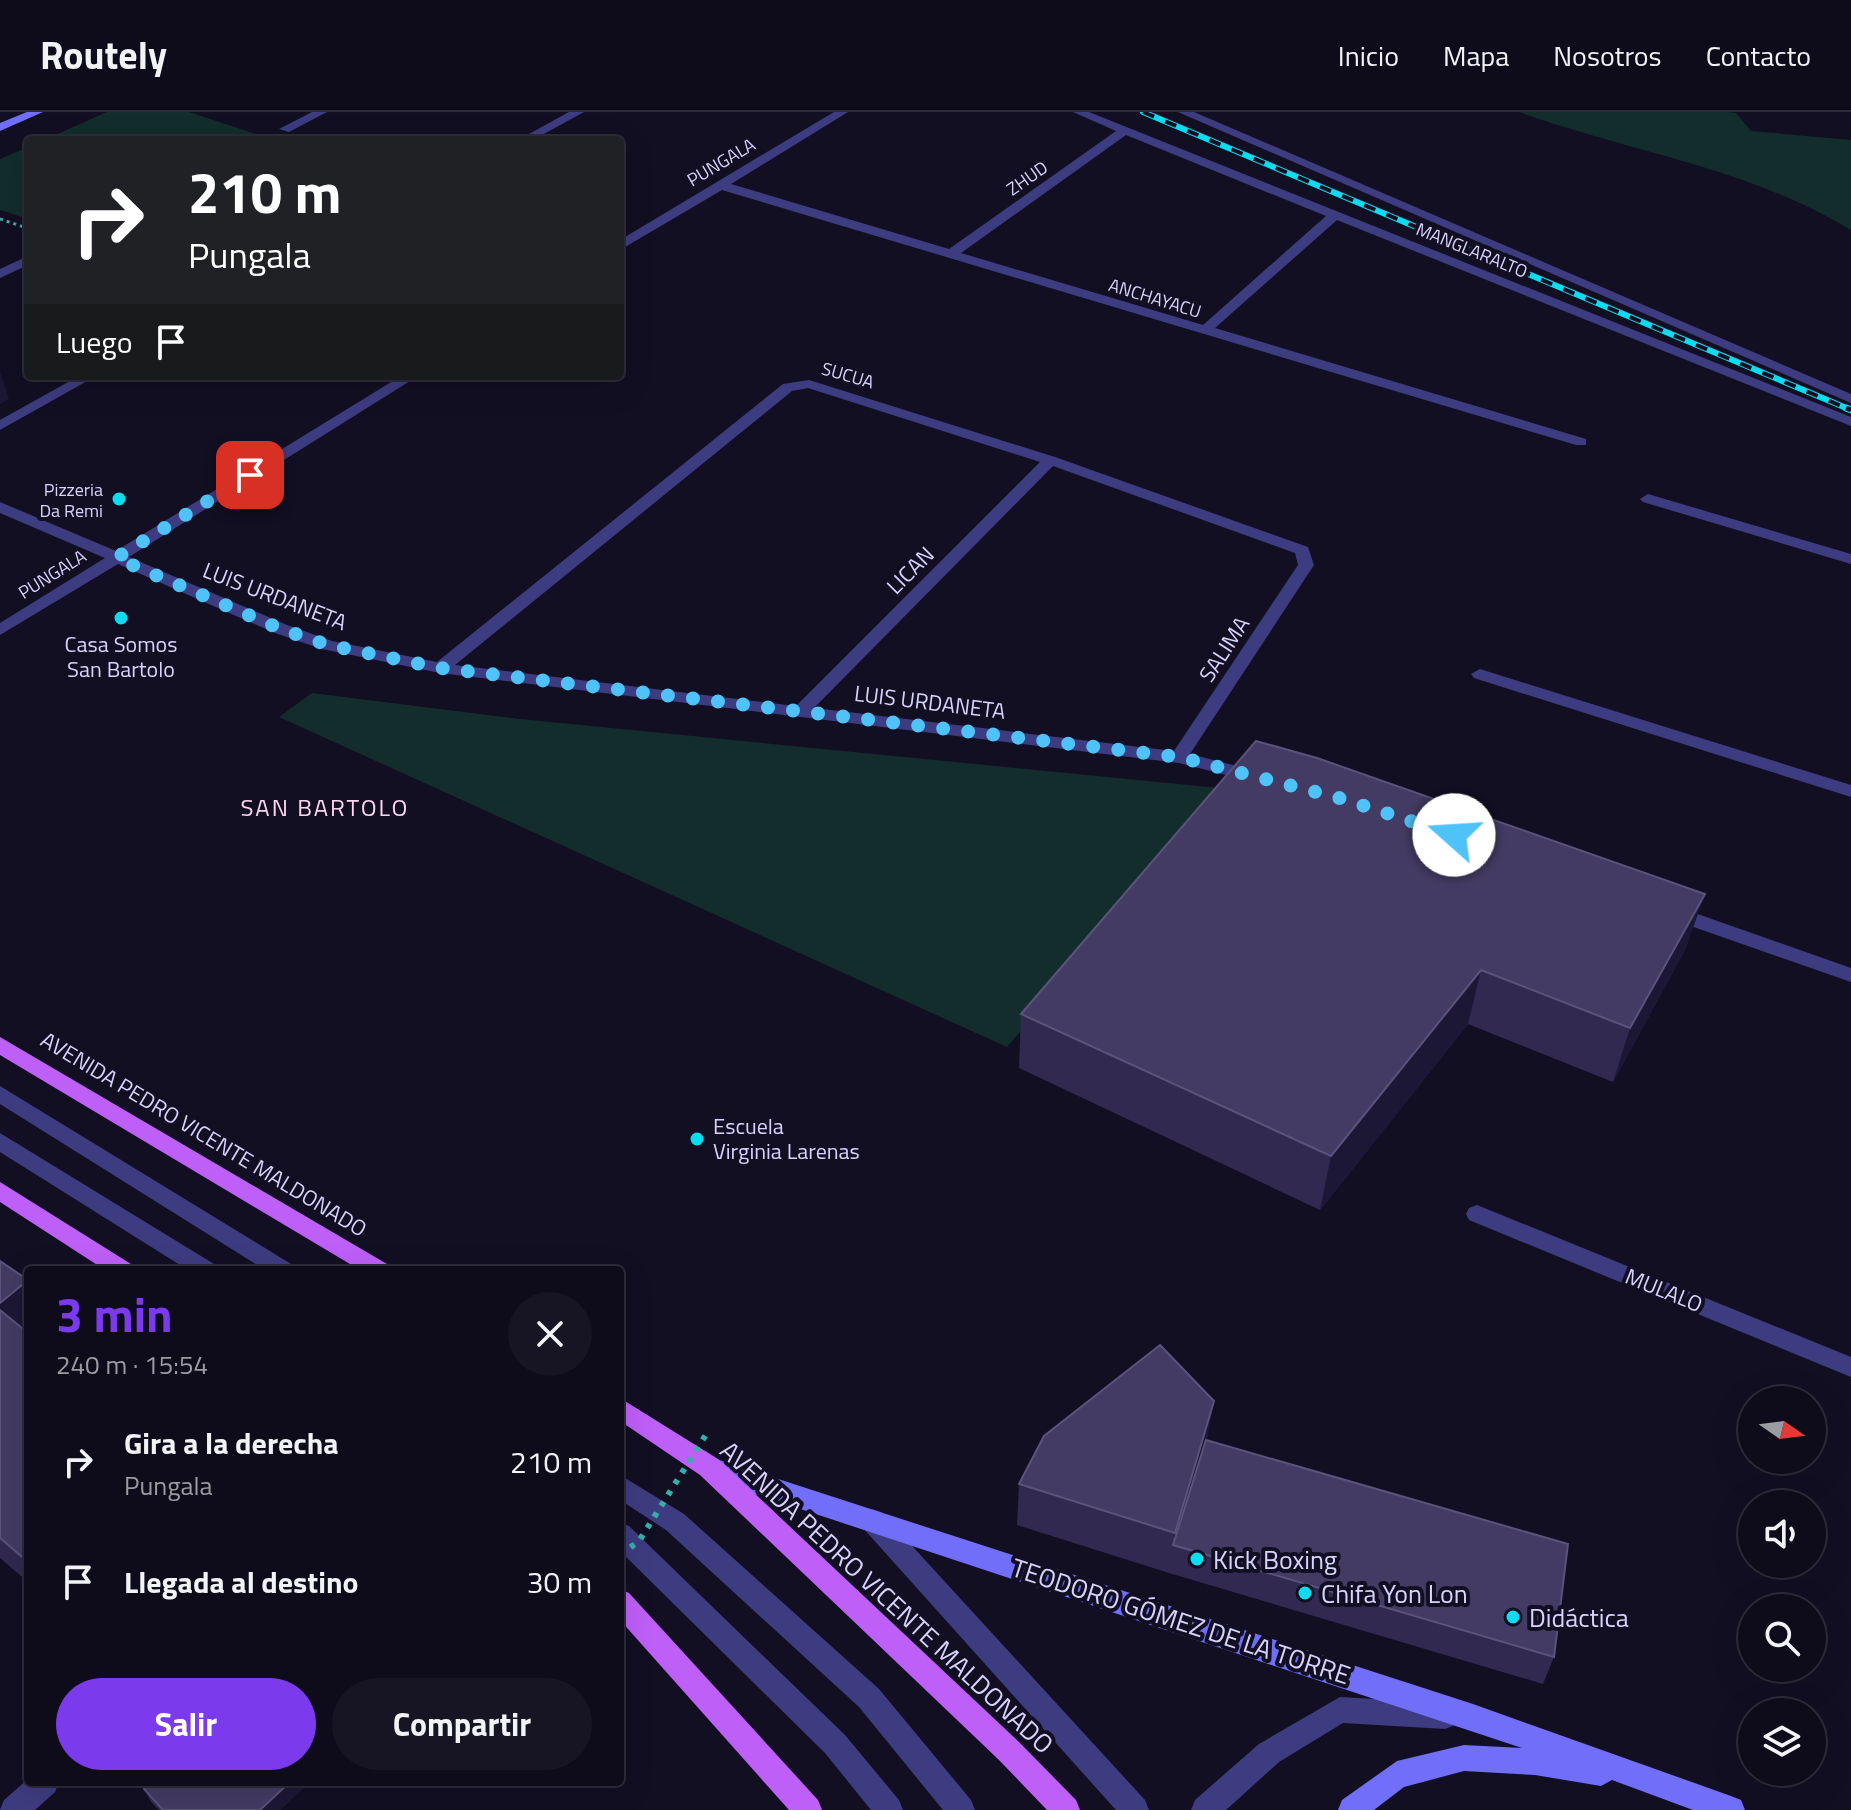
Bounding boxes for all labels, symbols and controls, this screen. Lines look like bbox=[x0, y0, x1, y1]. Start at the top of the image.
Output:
text: Routely bbox=[40, 26, 167, 84]
text: Inicio bbox=[1338, 34, 1399, 77]
text: Mapa bbox=[1443, 34, 1509, 77]
text: Nosotros bbox=[1553, 34, 1662, 77]
text: Contacto bbox=[1706, 34, 1811, 77]
street label: PUNGALA bbox=[682, 131, 761, 193]
text: 210 m bbox=[188, 150, 341, 235]
street label: ZHUD bbox=[1001, 154, 1053, 202]
icon: right bbox=[56, 168, 160, 272]
street label: MANGLARALTO bbox=[1412, 215, 1532, 285]
text: Pungala bbox=[188, 227, 311, 282]
street label: ANCHAYACU bbox=[1105, 271, 1205, 325]
text: Luego bbox=[56, 319, 133, 365]
icon: arrive bbox=[149, 320, 193, 364]
street label: SUCUA bbox=[819, 355, 878, 395]
pin bbox=[216, 441, 284, 509]
icon: arrive bbox=[228, 453, 272, 497]
place label: Pizzeria Da Remi bbox=[39, 476, 103, 524]
marker: Pizzeria Da Remi bbox=[110, 490, 128, 508]
street label: LICAN bbox=[878, 538, 942, 602]
street label: PUNGALA bbox=[13, 542, 91, 605]
street label: LUIS URDANETA bbox=[198, 553, 352, 639]
marker: Casa Somos San Bartolo bbox=[112, 609, 130, 627]
street label: SALIMA bbox=[1190, 609, 1258, 689]
place label: Casa Somos San Bartolo bbox=[65, 627, 177, 686]
street label: LUIS URDANETA bbox=[852, 676, 1008, 728]
district label: SAN BARTOLO bbox=[241, 789, 409, 825]
position arrow bbox=[1412, 793, 1496, 877]
street label: AVENIDA PEDRO VICENTE MALDONADO bbox=[34, 1023, 374, 1245]
place label: Escuela Virginia Larenas bbox=[713, 1109, 860, 1168]
marker: Escuela Virginia Larenas bbox=[688, 1130, 706, 1148]
street label: MULALO bbox=[1620, 1259, 1708, 1321]
text: 3 min bbox=[56, 1278, 173, 1351]
button: close bbox=[508, 1292, 592, 1376]
text: 240 m · 15:54 bbox=[56, 1345, 208, 1384]
north arrow bbox=[1738, 1386, 1826, 1474]
map controls bbox=[1738, 1386, 1826, 1786]
text: Gira a la derecha bbox=[124, 1420, 339, 1466]
street label: AVENIDA PEDRO VICENTE MALDONADO bbox=[712, 1432, 1062, 1762]
text: 210 m bbox=[510, 1439, 592, 1485]
icon: right bbox=[56, 1440, 100, 1484]
text: Pungala bbox=[124, 1466, 213, 1505]
button: sound bbox=[1738, 1490, 1826, 1578]
place label: Kick Boxing bbox=[1213, 1540, 1337, 1579]
street label: TEODORO GÓMEZ DE LA TORRE bbox=[1007, 1548, 1355, 1694]
marker: Kick Boxing bbox=[1188, 1550, 1206, 1568]
text: Llegada al destino bbox=[124, 1559, 358, 1605]
text: 30 m bbox=[527, 1559, 592, 1605]
icon: arrive bbox=[56, 1560, 100, 1604]
place label: Chifa Yon Lon bbox=[1321, 1574, 1468, 1613]
marker: Chifa Yon Lon bbox=[1296, 1584, 1314, 1602]
button: search bbox=[1738, 1594, 1826, 1682]
place label: Didáctica bbox=[1529, 1598, 1629, 1637]
marker: Didáctica bbox=[1504, 1608, 1522, 1626]
button: Salir bbox=[56, 1678, 316, 1770]
button: Compartir bbox=[332, 1678, 592, 1770]
button: layers bbox=[1738, 1698, 1826, 1786]

